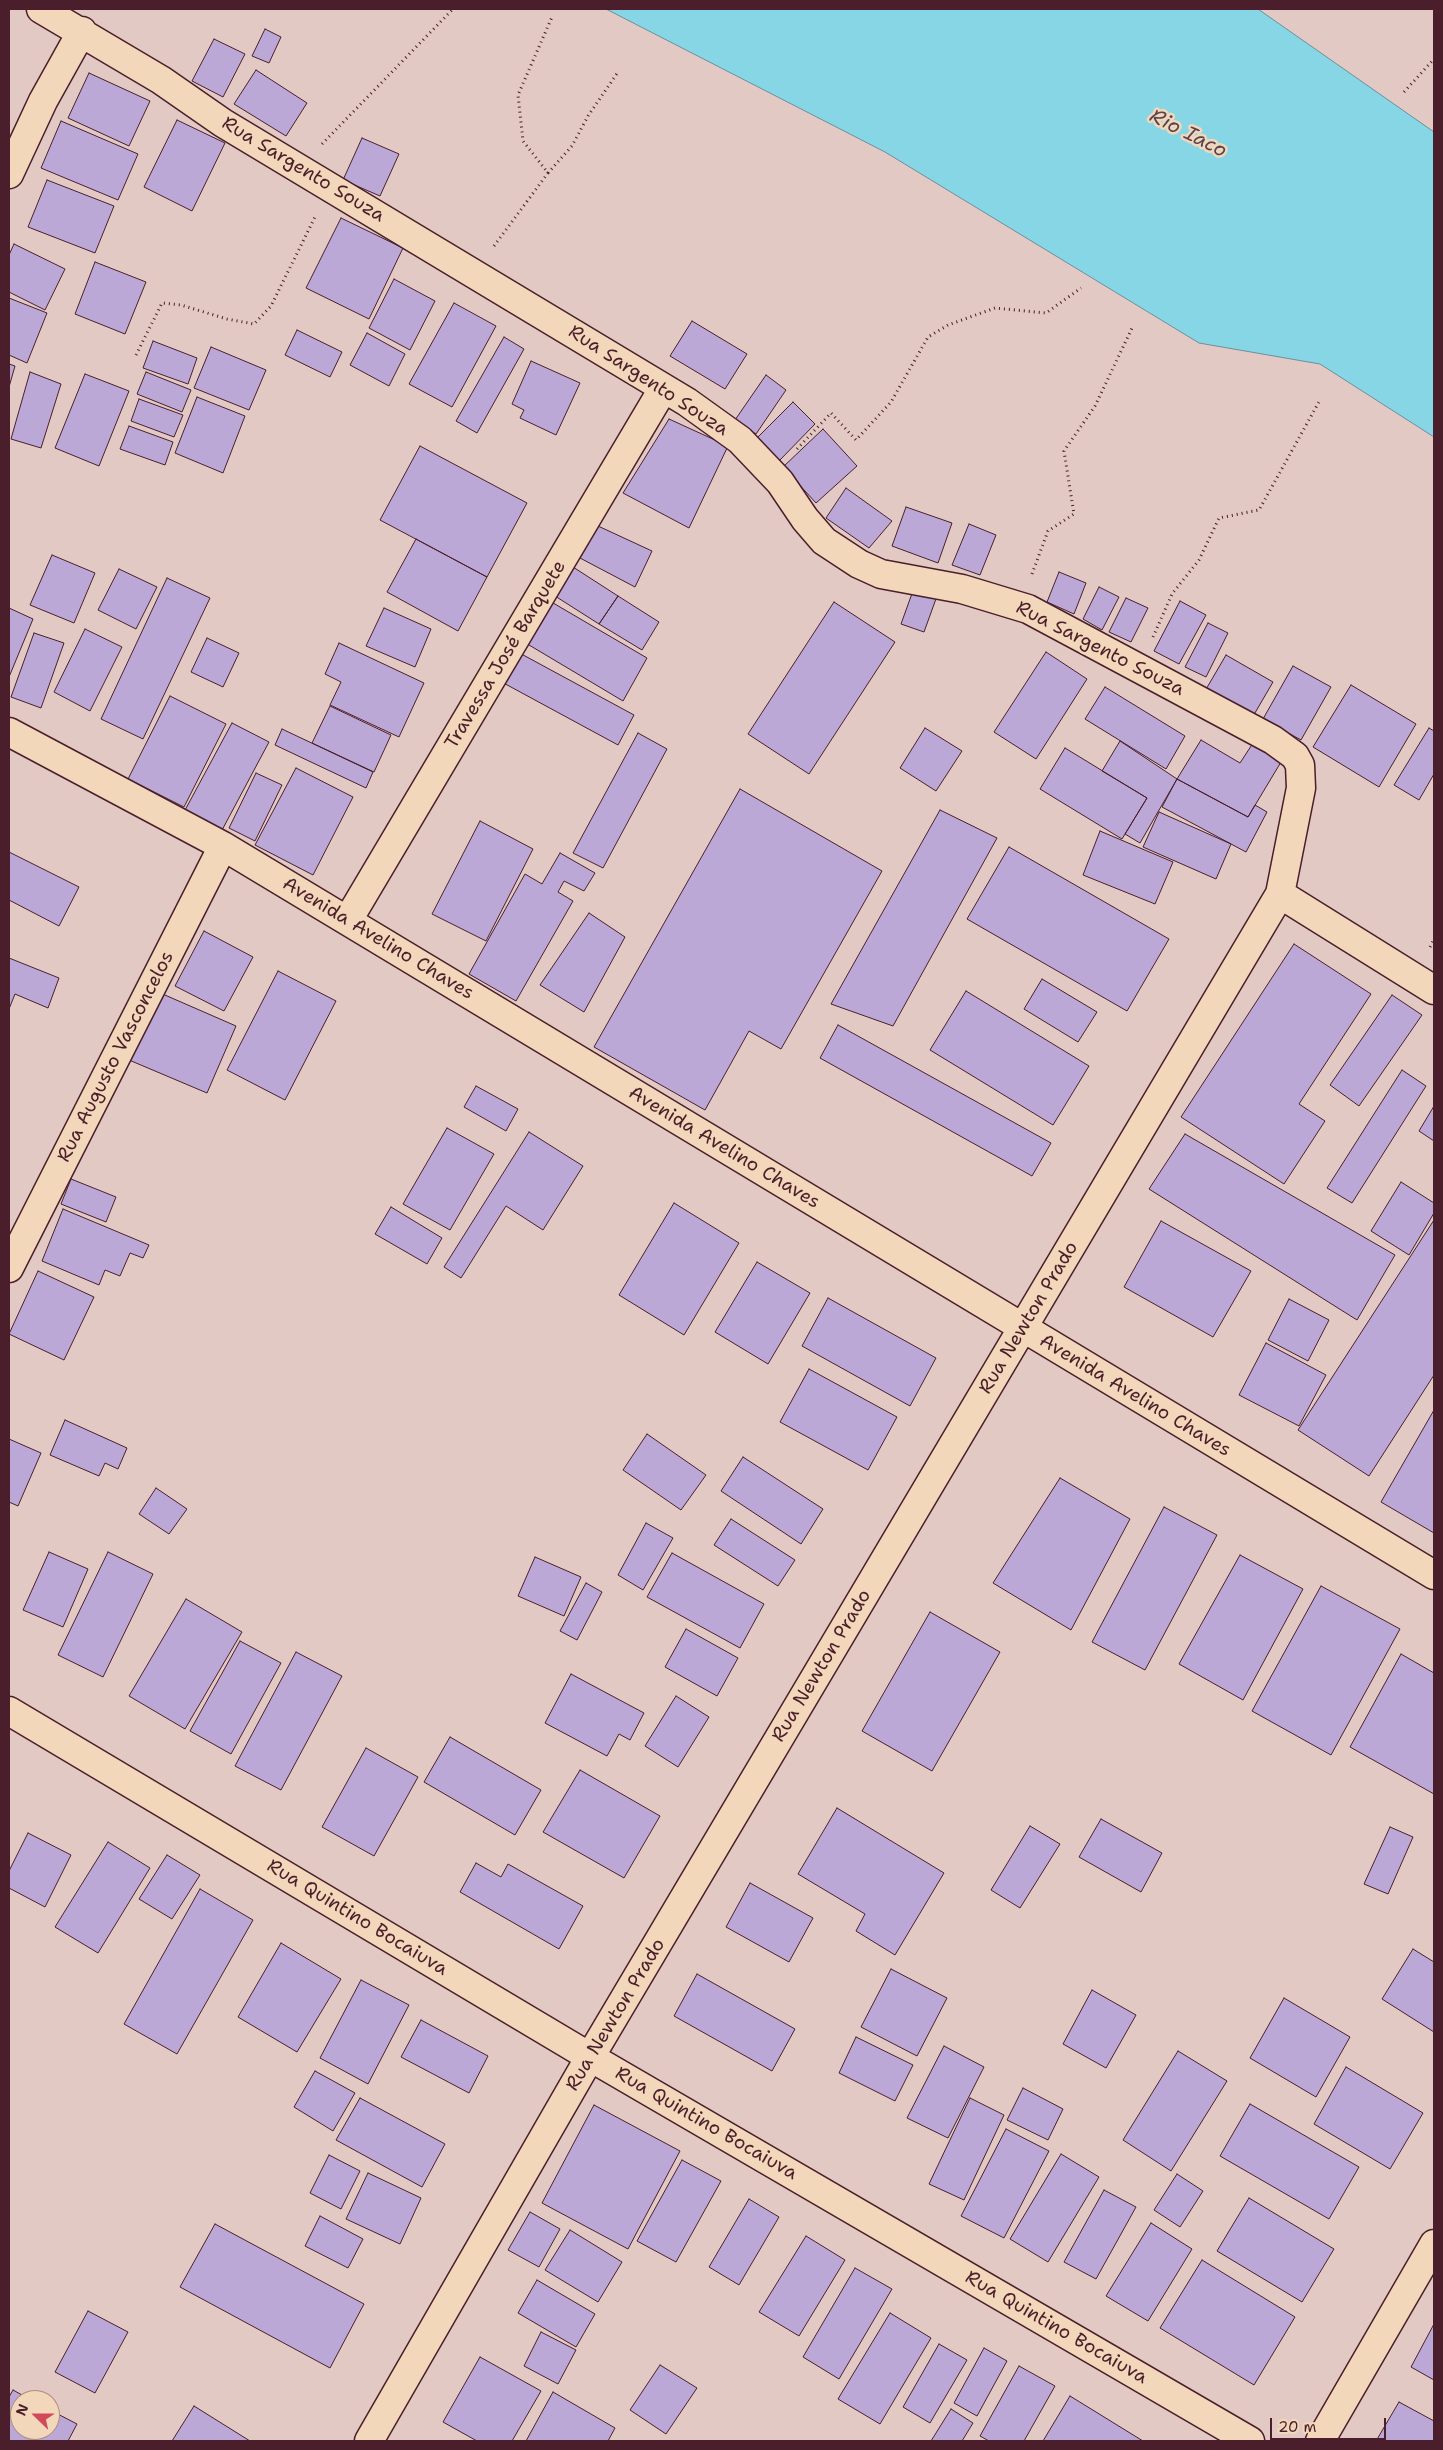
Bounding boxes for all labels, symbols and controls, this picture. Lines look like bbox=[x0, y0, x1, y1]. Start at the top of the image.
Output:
water label: Rio Iaco bbox=[1145, 104, 1231, 164]
street label: Rua Sargento Souza bbox=[217, 112, 389, 228]
street label: Rua Sargento Souza bbox=[564, 321, 732, 441]
street label: Travessa José Barquete bbox=[441, 557, 571, 753]
street label: Rua Sargento Souza bbox=[1012, 597, 1188, 701]
street label: Avenida Avelino Chaves bbox=[278, 873, 478, 1005]
street label: Rua Augusto Vasconcelos bbox=[53, 948, 179, 1166]
street label: Avenida Avelino Chaves bbox=[624, 1082, 824, 1214]
street label: Rua Newton Prado bbox=[975, 1238, 1083, 1398]
street label: Avenida Avelino Chaves bbox=[1035, 1330, 1235, 1462]
street label: Rua Newton Prado bbox=[768, 1586, 876, 1746]
street label: Rua Quintino Bocaiuva bbox=[263, 1855, 451, 1981]
street label: Rua Newton Prado bbox=[562, 1935, 670, 2095]
street label: Rua Quintino Bocaiuva bbox=[611, 2062, 801, 2186]
street label: Rua Quintino Bocaiuva bbox=[961, 2266, 1151, 2390]
north arrow bbox=[10, 2390, 60, 2440]
text: N bbox=[12, 2401, 32, 2418]
scale bar bbox=[1273, 2408, 1389, 2440]
text: 20 m bbox=[1278, 2417, 1317, 2437]

